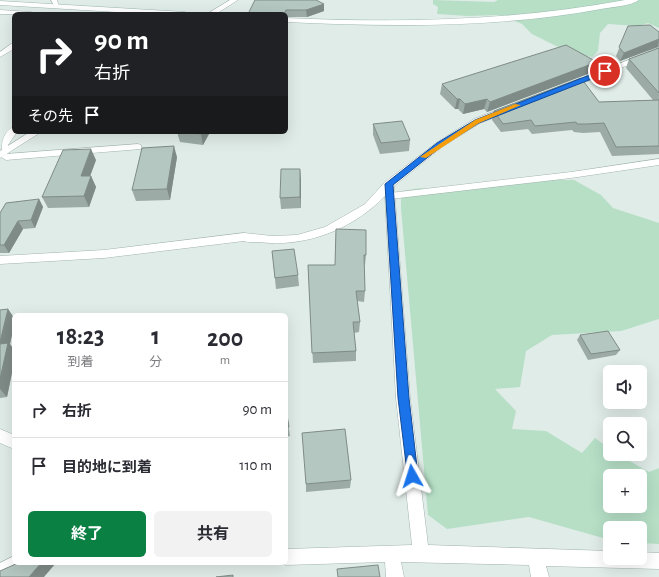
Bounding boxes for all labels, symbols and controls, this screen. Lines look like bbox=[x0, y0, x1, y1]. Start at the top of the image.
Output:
text: 90 m bbox=[94, 27, 149, 55]
icon: right bbox=[28, 28, 80, 80]
pin bbox=[588, 54, 622, 88]
icon: arrive bbox=[594, 60, 616, 82]
text: 右折 bbox=[94, 65, 130, 83]
icon: arrive bbox=[81, 104, 103, 126]
text: その先 bbox=[28, 109, 73, 124]
text: 18:23 bbox=[57, 325, 104, 349]
text: 1 bbox=[151, 325, 160, 349]
text: 200 bbox=[207, 327, 243, 351]
text: m bbox=[220, 354, 230, 367]
text: 到着 bbox=[68, 356, 94, 369]
text: 分 bbox=[149, 356, 162, 369]
map controls bbox=[603, 365, 647, 565]
button: sound bbox=[603, 365, 647, 409]
icon: right bbox=[28, 399, 50, 421]
text: 90 m bbox=[243, 402, 272, 417]
text: 右折 bbox=[62, 404, 92, 419]
button: search bbox=[603, 417, 647, 461]
icon: arrive bbox=[28, 455, 50, 477]
position arrow bbox=[391, 455, 433, 497]
text: 110 m bbox=[239, 458, 272, 473]
text: 目的地に到着 bbox=[62, 460, 152, 475]
button: + bbox=[603, 469, 647, 513]
button: 終了 bbox=[28, 511, 146, 557]
button: 共有 bbox=[154, 511, 272, 557]
button: − bbox=[603, 521, 647, 565]

